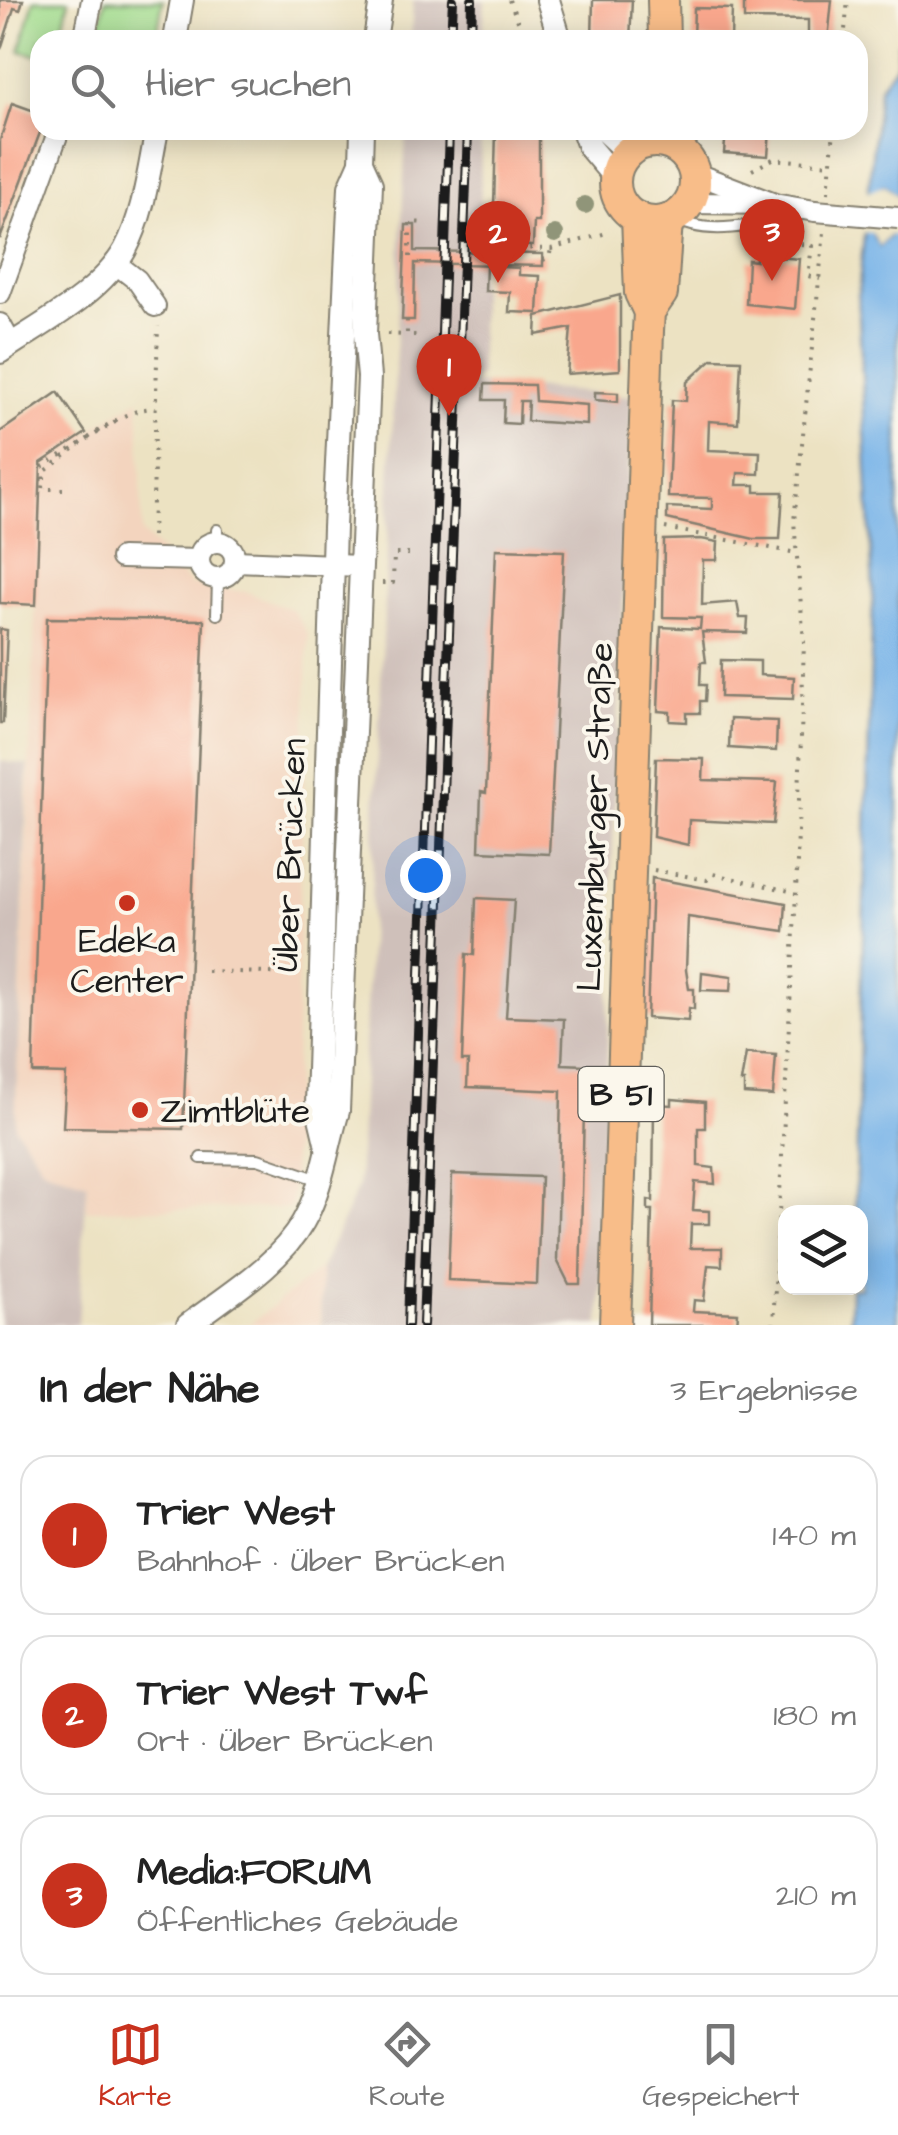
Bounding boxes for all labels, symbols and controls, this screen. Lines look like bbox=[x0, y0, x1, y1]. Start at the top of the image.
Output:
search box bbox=[30, 30, 868, 140]
icon: search bbox=[65, 58, 120, 113]
text: Hier suchen bbox=[145, 59, 351, 111]
pin: 3 bbox=[740, 198, 804, 281]
pin: 2 bbox=[466, 200, 530, 283]
pin: 1 bbox=[416, 334, 482, 416]
street label: Luxemburger Straße bbox=[565, 642, 628, 993]
street label: Über Brücken bbox=[262, 737, 319, 973]
your location bbox=[400, 850, 451, 901]
marker: Edeka Center bbox=[116, 892, 138, 914]
place label: Edeka Center bbox=[70, 917, 184, 1006]
road number: B 51 bbox=[578, 1067, 664, 1121]
place label: Zimtblüte bbox=[160, 1087, 310, 1136]
marker: Zimtblüte bbox=[129, 1099, 151, 1121]
map controls bbox=[778, 1205, 868, 1295]
button: layers bbox=[778, 1205, 868, 1295]
text: In der Nähe bbox=[40, 1361, 260, 1419]
text: 3 Ergebnisse bbox=[670, 1368, 858, 1413]
text: Trier West bbox=[137, 1487, 335, 1539]
text: 1 bbox=[72, 1513, 77, 1558]
text: 140 m bbox=[772, 1513, 856, 1558]
text: Bahnhof · Über Brücken bbox=[137, 1539, 504, 1584]
text: Trier West Twf bbox=[137, 1667, 427, 1719]
text: 2 bbox=[65, 1693, 84, 1738]
text: 180 m bbox=[773, 1693, 856, 1738]
text: Ort · Über Brücken bbox=[137, 1719, 433, 1764]
text: Media:FORUM bbox=[137, 1847, 372, 1899]
text: 3 bbox=[66, 1873, 83, 1918]
text: 210 m bbox=[776, 1873, 856, 1918]
text: Öffentliches Gebäude bbox=[137, 1899, 459, 1944]
tab: Karte bbox=[99, 2017, 172, 2116]
tab: Route bbox=[369, 2017, 445, 2116]
tab: Gespeichert bbox=[642, 2017, 799, 2116]

